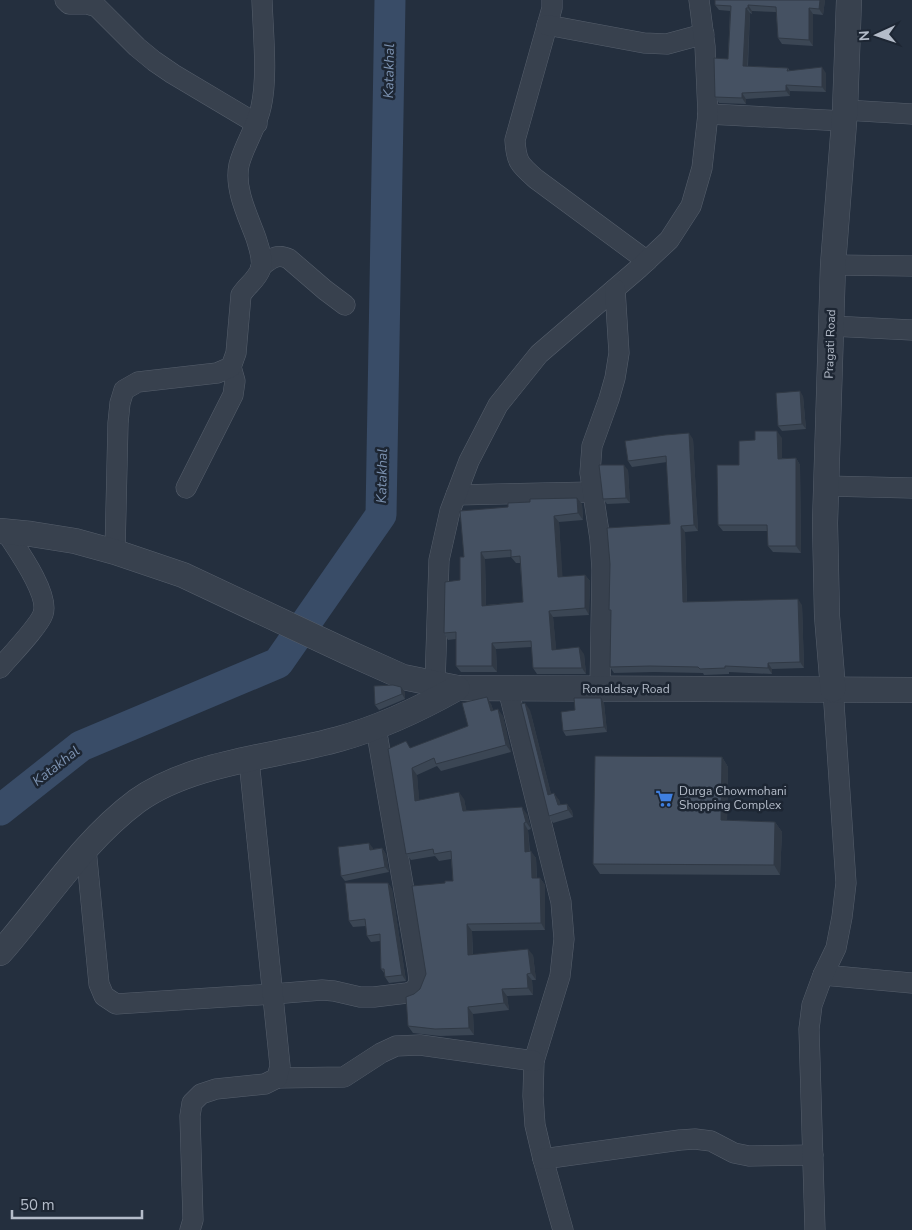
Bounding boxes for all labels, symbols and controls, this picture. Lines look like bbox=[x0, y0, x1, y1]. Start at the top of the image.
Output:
north arrow bbox=[852, 10, 902, 60]
text: N bbox=[855, 30, 874, 41]
water label: Katakhal bbox=[379, 43, 399, 99]
street label: Pragati Road bbox=[821, 309, 839, 379]
water label: Katakhal bbox=[372, 448, 392, 504]
street label: Ronaldsay Road bbox=[582, 681, 670, 697]
water label: Katakhal bbox=[28, 742, 84, 790]
place label: Durga Chowmohani Shopping Complex bbox=[679, 783, 787, 813]
supermarket icon: Durga Chowmohani Shopping Complex bbox=[655, 788, 675, 808]
scale bar bbox=[12, 1188, 142, 1220]
text: 50 m bbox=[20, 1195, 55, 1215]

